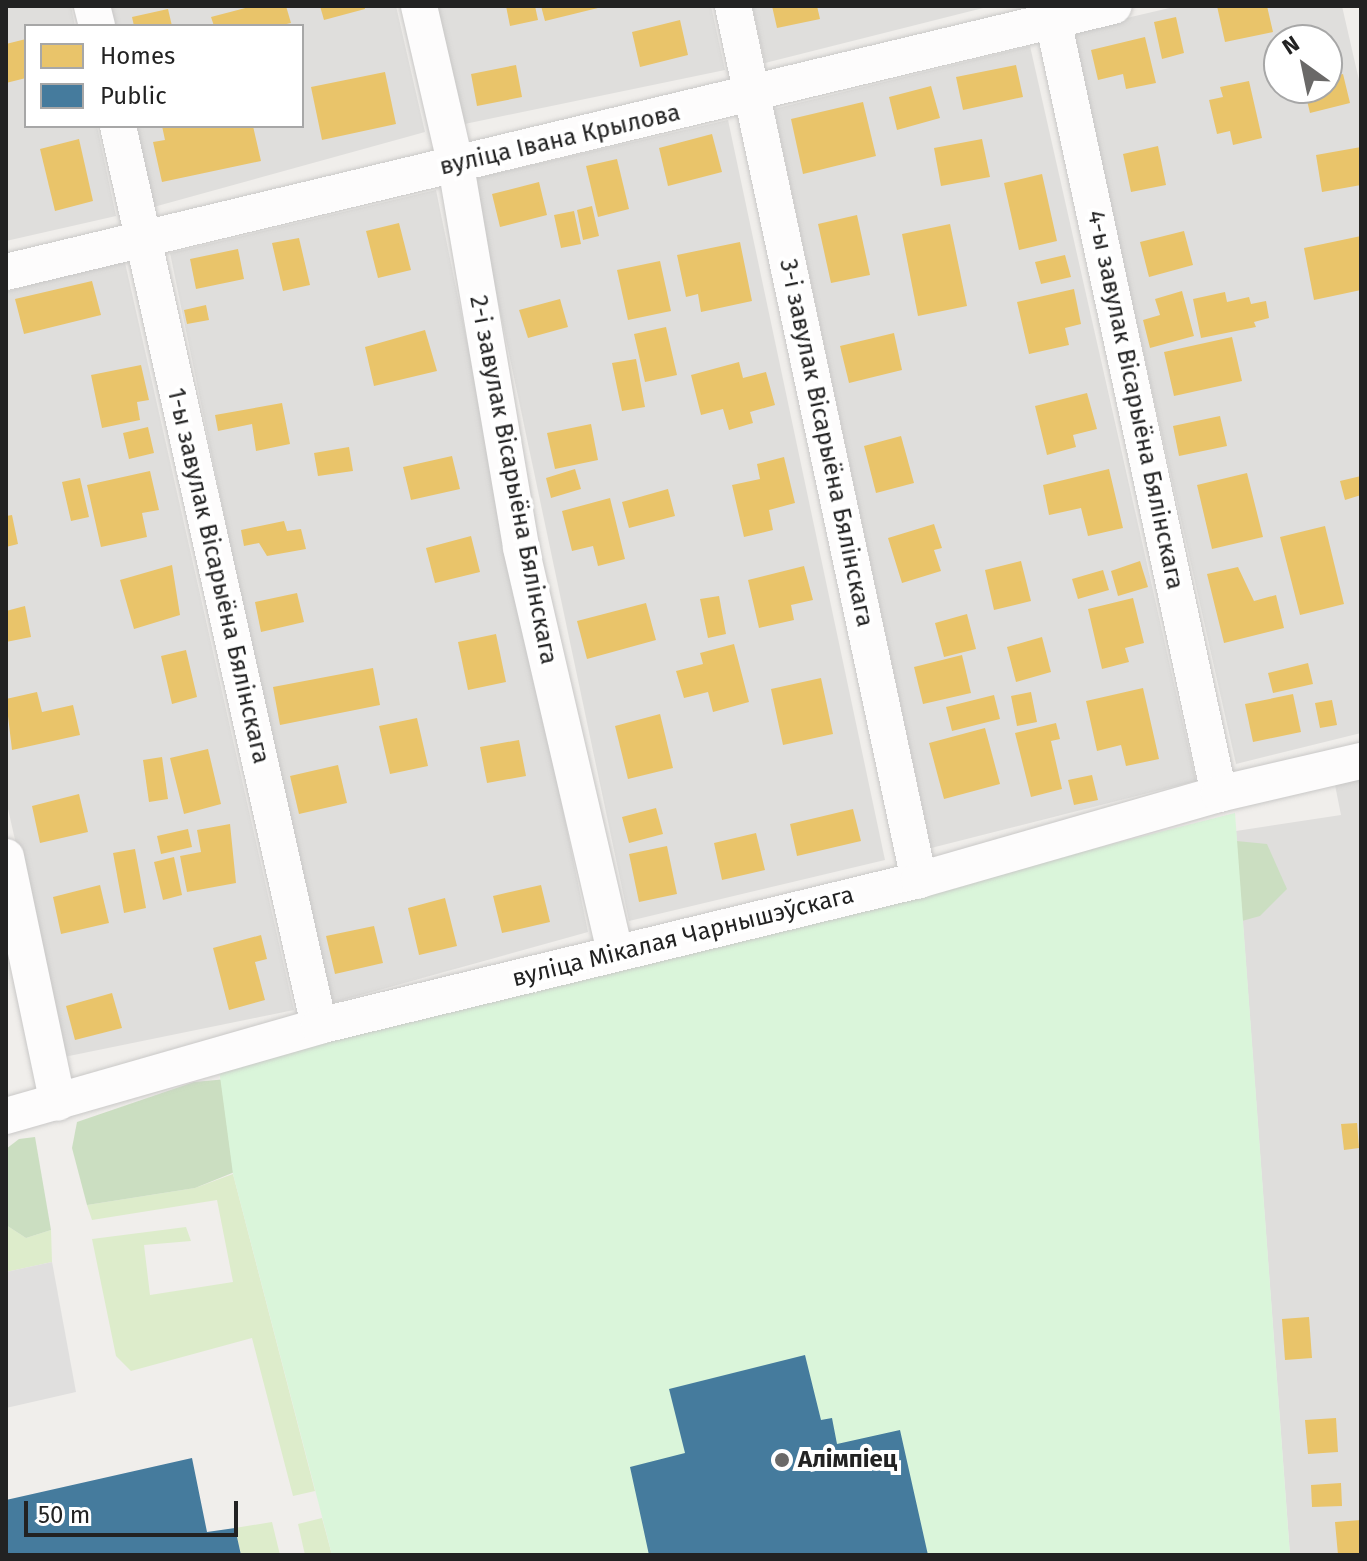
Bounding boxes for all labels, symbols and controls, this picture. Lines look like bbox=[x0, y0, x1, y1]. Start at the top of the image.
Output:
legend bbox=[24, 24, 304, 128]
north arrow bbox=[1263, 24, 1343, 104]
text: N bbox=[1277, 30, 1304, 60]
text: Homes bbox=[100, 42, 175, 70]
text: Public bbox=[100, 82, 167, 110]
street label: вуліца Івана Крылова bbox=[437, 98, 683, 182]
street label: 4-ы завулак Вісарыёна Бялінскага bbox=[1081, 208, 1189, 592]
street label: 3-і завулак Вісарыёна Бялінскага bbox=[773, 256, 879, 630]
street label: 2-і завулак Вісарыёна Бялінскага bbox=[463, 293, 563, 667]
street label: 1-ы завулак Вісарыёна Бялінскага bbox=[161, 385, 275, 767]
street label: вуліца Мікалая Чарнышэўскага bbox=[509, 881, 857, 993]
place label: Алімпіец bbox=[798, 1446, 897, 1474]
marker: Алімпіец bbox=[773, 1451, 791, 1469]
scale bar bbox=[28, 1485, 242, 1535]
text: 50 m bbox=[38, 1501, 90, 1529]

